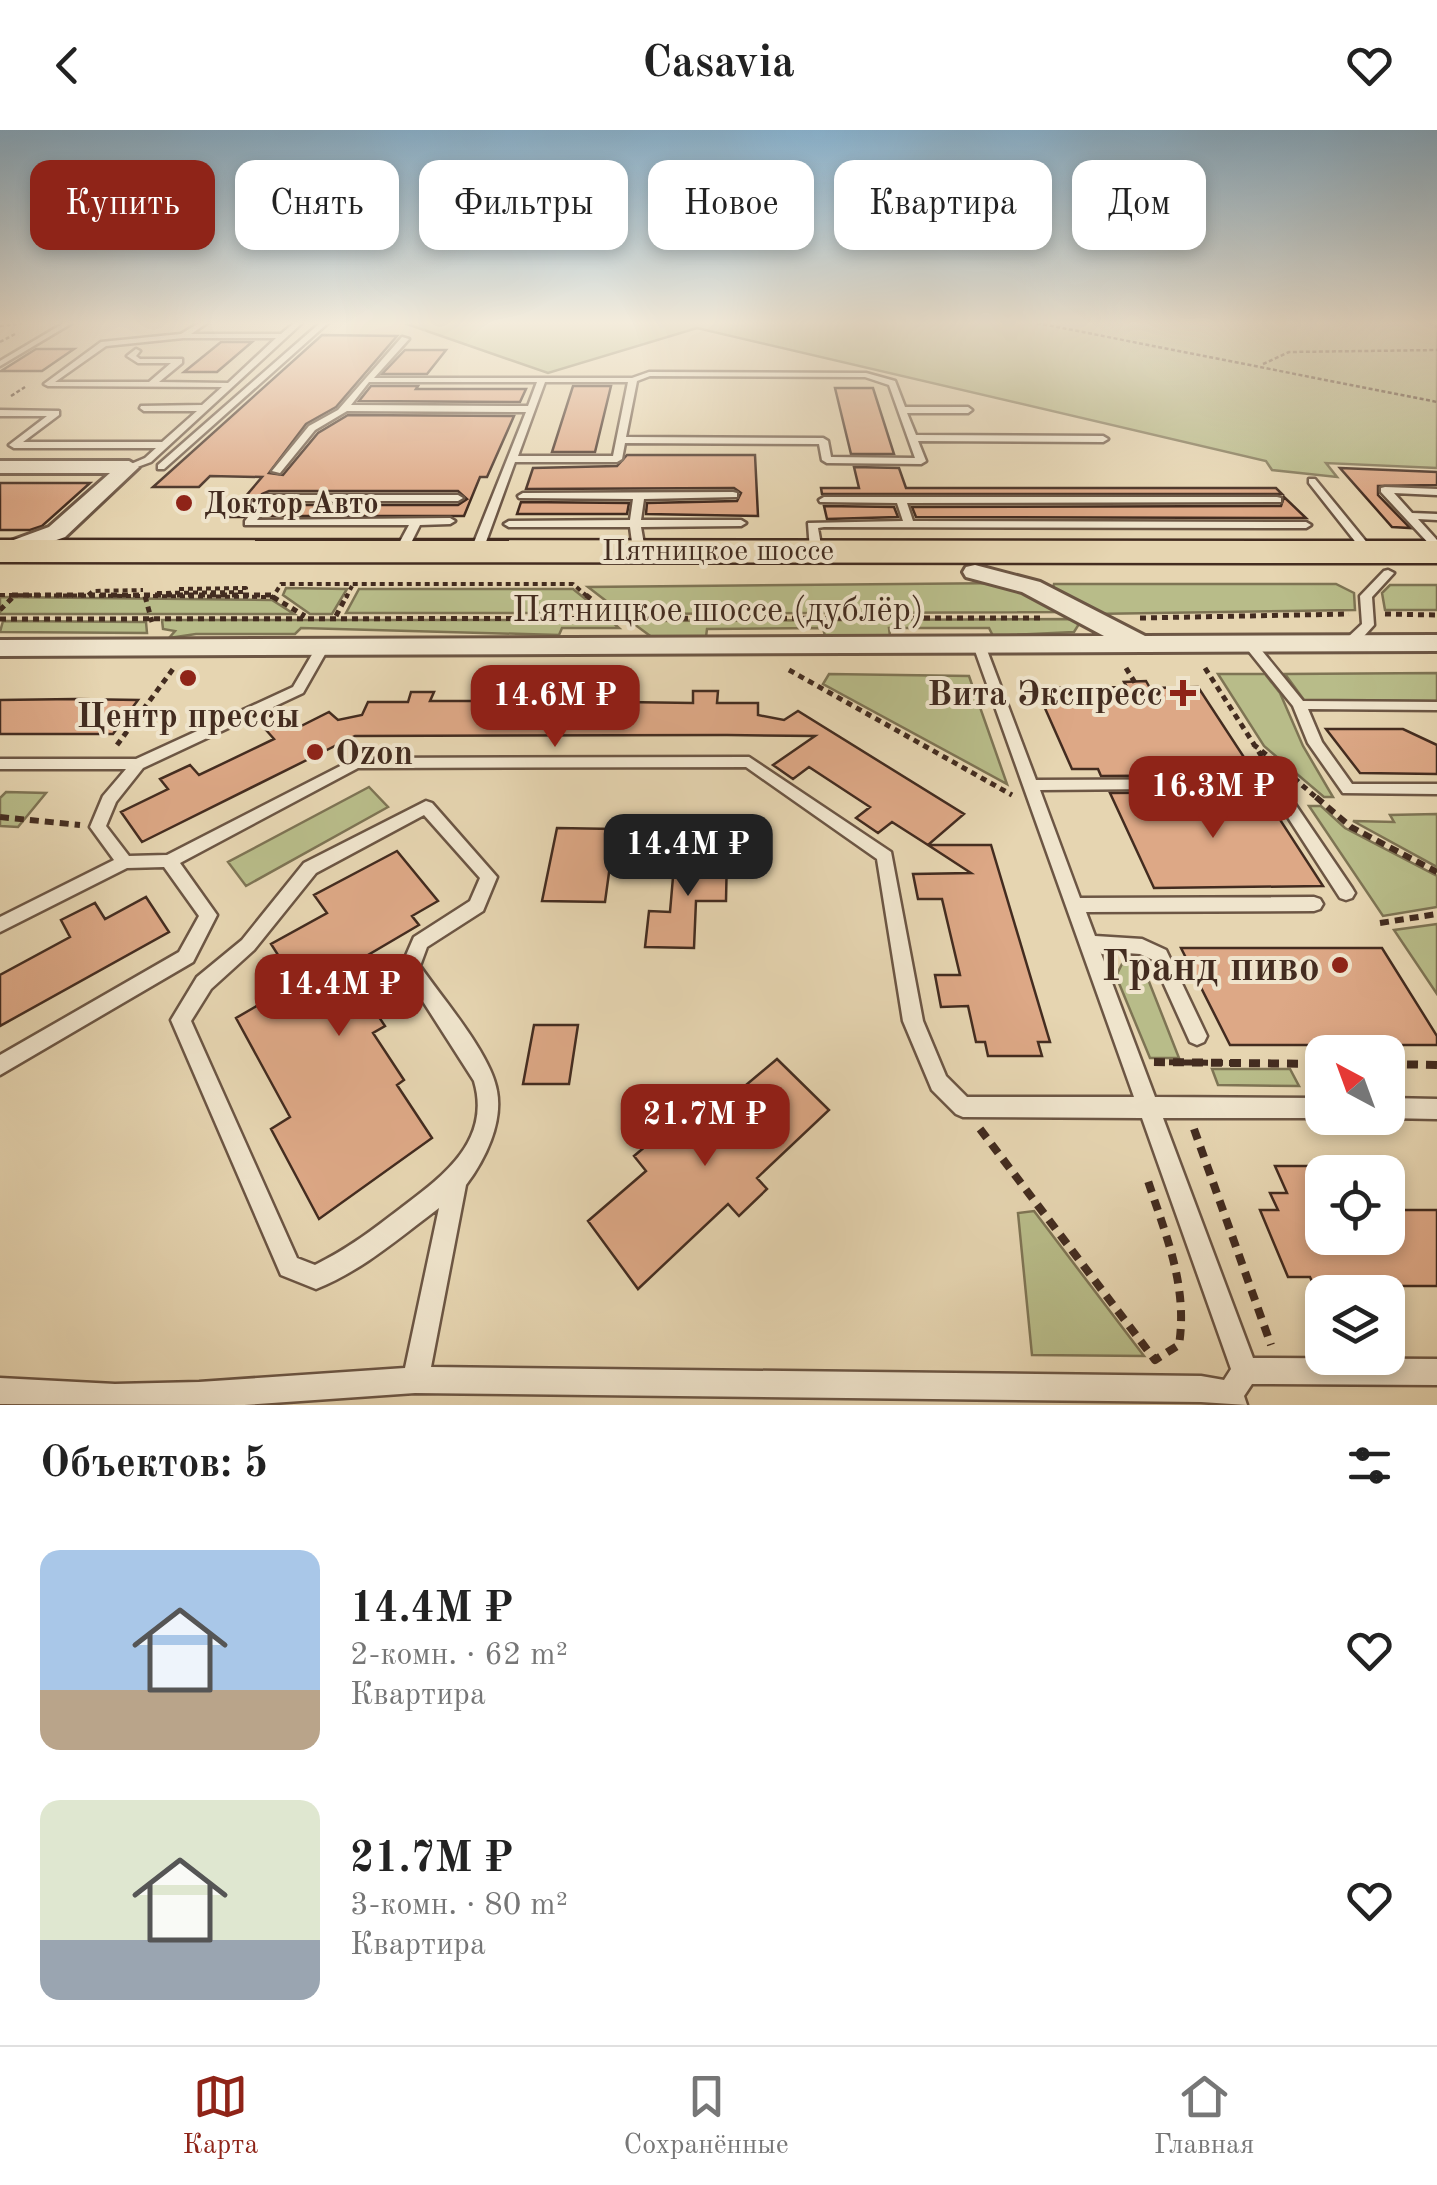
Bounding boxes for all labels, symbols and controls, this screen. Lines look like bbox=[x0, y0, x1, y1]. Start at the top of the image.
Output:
icon: back bbox=[40, 38, 95, 93]
icon: heart bbox=[1342, 38, 1397, 93]
text: Casavia bbox=[642, 42, 795, 87]
chip: Купить bbox=[30, 160, 215, 250]
chip: Снять bbox=[235, 160, 399, 250]
chip: Фильтры bbox=[419, 160, 628, 250]
chip: Новое bbox=[648, 160, 814, 250]
chip: Квартира bbox=[834, 160, 1052, 250]
chip: Дом bbox=[1072, 160, 1206, 250]
place label: Доктор Авто bbox=[204, 490, 379, 520]
marker: Доктор Авто bbox=[173, 492, 195, 514]
street label: Пятницкое шоссе bbox=[602, 537, 834, 567]
street label: Пятницкое шоссе (дублёр) bbox=[512, 594, 924, 629]
pin: 14.6M ₽ bbox=[463, 665, 647, 750]
marker: Центр прессы bbox=[177, 667, 199, 689]
place label: Вита Экспресс bbox=[927, 678, 1163, 713]
text: 14.6M ₽ bbox=[493, 681, 617, 713]
marker: Вита Экспресс bbox=[1172, 682, 1194, 704]
place label: Центр прессы bbox=[76, 700, 300, 735]
place label: Ozon bbox=[335, 737, 413, 772]
marker: Ozon bbox=[304, 741, 326, 763]
pin: 16.3M ₽ bbox=[1121, 756, 1305, 841]
text: 16.3M ₽ bbox=[1151, 772, 1275, 804]
pin: 14.4M ₽ bbox=[596, 814, 780, 899]
text: 14.4M ₽ bbox=[626, 830, 750, 862]
place label: Гранд пиво bbox=[1101, 948, 1320, 990]
pin: 14.4M ₽ bbox=[247, 954, 431, 1039]
marker: Гранд пиво bbox=[1329, 954, 1351, 976]
text: 14.4M ₽ bbox=[277, 970, 401, 1002]
north arrow bbox=[1305, 1035, 1405, 1135]
map controls bbox=[1305, 1035, 1405, 1375]
pin: 21.7M ₽ bbox=[613, 1084, 797, 1169]
text: 21.7M ₽ bbox=[643, 1100, 767, 1132]
button: locate bbox=[1305, 1155, 1405, 1255]
button: layers bbox=[1305, 1275, 1405, 1375]
icon: filters bbox=[1342, 1438, 1397, 1493]
text: Объектов: 5 bbox=[40, 1444, 268, 1486]
text: 14.4M ₽ bbox=[350, 1589, 513, 1631]
icon: home bbox=[120, 1590, 240, 1710]
icon: heart bbox=[1342, 1623, 1397, 1678]
text: 2-комн. · 62 m² bbox=[350, 1640, 568, 1672]
text: Квартира bbox=[350, 1680, 486, 1712]
text: 21.7M ₽ bbox=[350, 1839, 513, 1881]
icon: home bbox=[120, 1840, 240, 1960]
icon: heart bbox=[1342, 1873, 1397, 1928]
text: 3-комн. · 80 m² bbox=[350, 1890, 568, 1922]
text: Квартира bbox=[350, 1930, 486, 1962]
tab: Карта bbox=[183, 2069, 258, 2164]
tab: Сохранённые bbox=[623, 2069, 789, 2164]
tab: Главная bbox=[1154, 2069, 1254, 2164]

